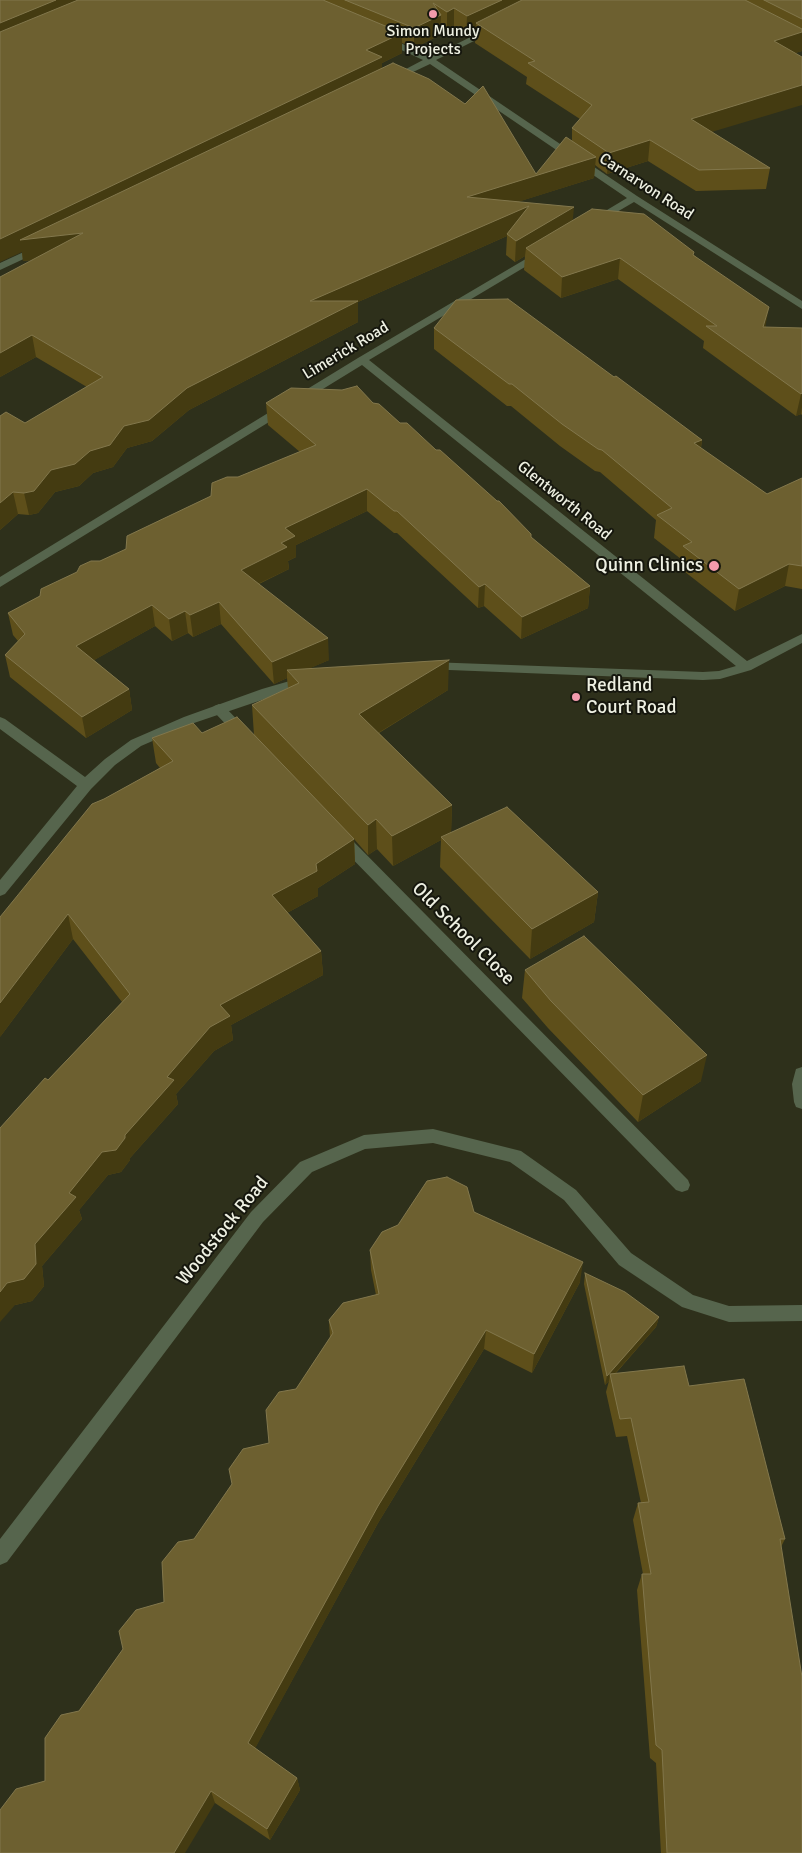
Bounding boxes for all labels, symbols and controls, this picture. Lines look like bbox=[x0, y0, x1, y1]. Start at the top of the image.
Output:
marker: Simon Mundy Projects bbox=[427, 8, 439, 20]
place label: Simon Mundy Projects bbox=[387, 22, 479, 60]
street label: Carnarvon Road bbox=[595, 149, 697, 225]
street label: Limerick Road bbox=[299, 318, 393, 384]
street label: Glentworth Road bbox=[513, 457, 615, 545]
place label: Quinn Clinics bbox=[595, 555, 703, 577]
marker: Quinn Clinics bbox=[707, 559, 721, 573]
place label: Redland Court Road bbox=[586, 675, 676, 719]
marker: Redland Court Road bbox=[570, 691, 582, 703]
street label: Old School Close bbox=[407, 878, 519, 990]
street label: Woodstock Road bbox=[172, 1172, 274, 1290]

